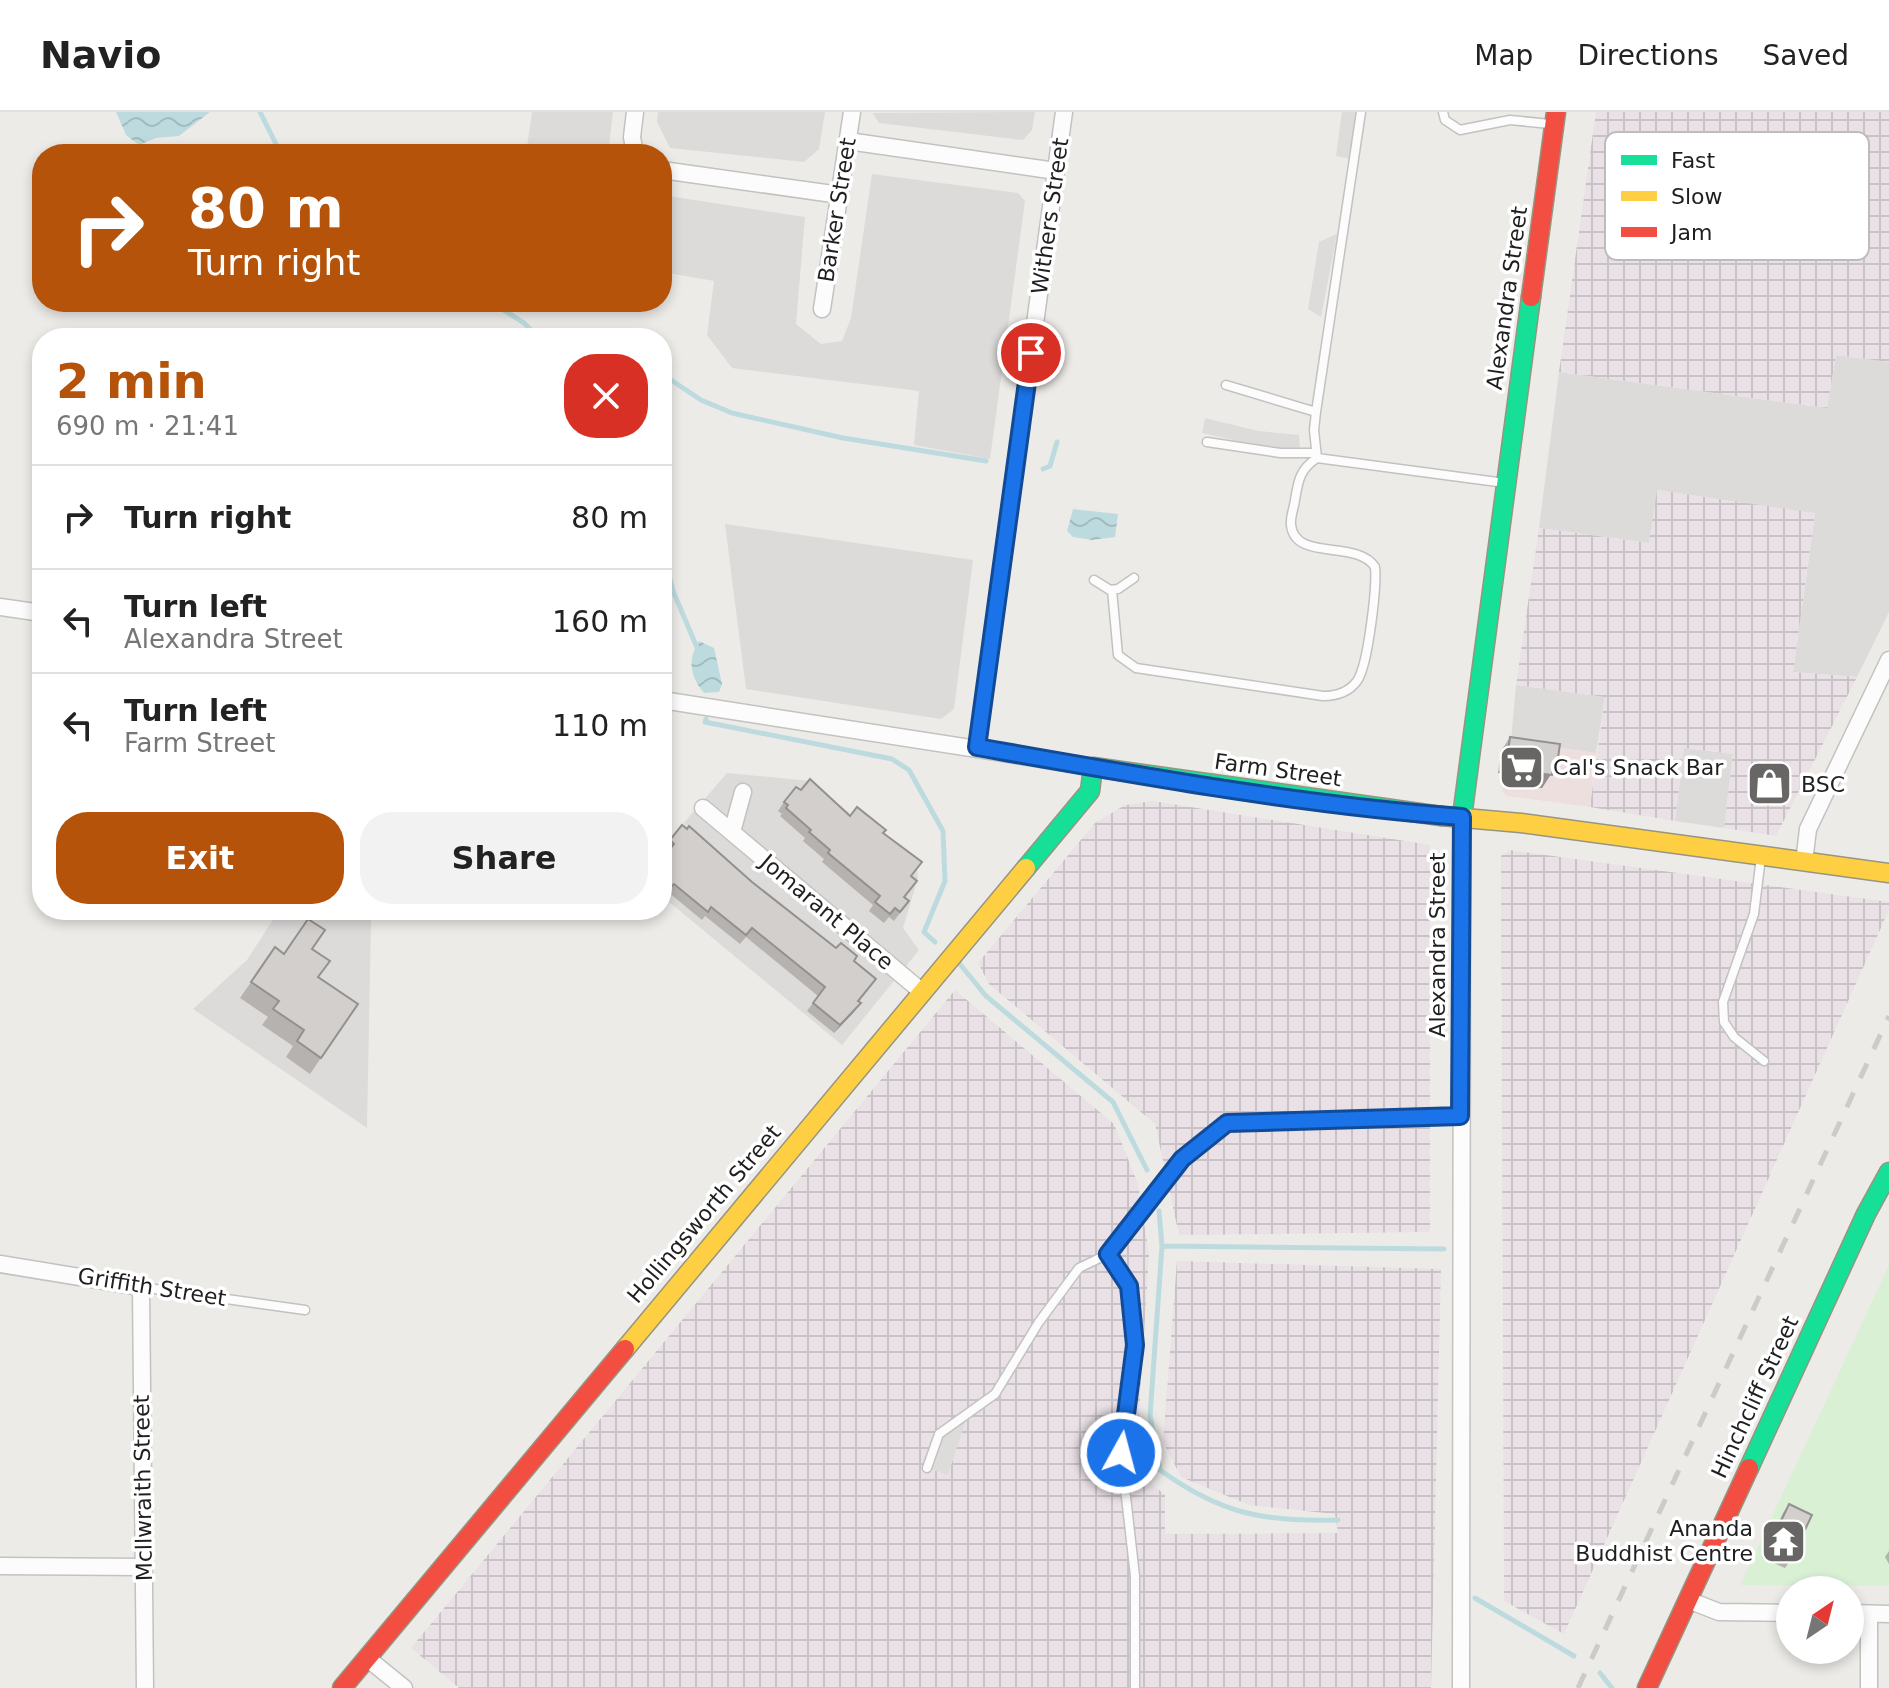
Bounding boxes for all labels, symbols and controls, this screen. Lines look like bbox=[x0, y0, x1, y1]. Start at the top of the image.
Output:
text: Navio bbox=[40, 33, 161, 77]
text: Map bbox=[1474, 39, 1533, 72]
text: Directions bbox=[1577, 39, 1718, 72]
text: Saved bbox=[1762, 39, 1849, 72]
legend bbox=[1605, 132, 1869, 260]
street label: Barker Street bbox=[813, 136, 861, 284]
street label: Withers Street bbox=[1027, 136, 1073, 296]
text: Fast bbox=[1671, 148, 1716, 173]
text: 80 m bbox=[188, 175, 344, 240]
icon: right bbox=[56, 176, 160, 280]
text: Slow bbox=[1671, 184, 1723, 209]
street label: Alexandra Street bbox=[1482, 204, 1532, 391]
text: Jam bbox=[1669, 220, 1712, 245]
text: Turn right bbox=[188, 242, 360, 283]
pin bbox=[997, 319, 1065, 387]
icon: arrive bbox=[1009, 331, 1053, 375]
text: 2 min bbox=[56, 353, 207, 409]
button: close bbox=[564, 354, 648, 438]
text: 690 m · 21:41 bbox=[56, 411, 239, 441]
icon: right bbox=[56, 495, 100, 539]
text: Turn right bbox=[124, 500, 291, 535]
text: 80 m bbox=[571, 500, 648, 535]
text: Turn left bbox=[124, 589, 267, 624]
icon: left bbox=[56, 599, 100, 643]
text: 160 m bbox=[552, 604, 648, 639]
text: Alexandra Street bbox=[124, 624, 343, 654]
text: Turn left bbox=[124, 693, 267, 728]
icon: left bbox=[56, 703, 100, 747]
text: 110 m bbox=[552, 708, 648, 743]
text: Farm Street bbox=[124, 728, 275, 758]
supermarket icon: Cal's Snack Bar bbox=[1498, 743, 1546, 791]
street label: Farm Street bbox=[1213, 749, 1344, 791]
place label: Cal's Snack Bar bbox=[1553, 755, 1724, 780]
shop icon: BSC bbox=[1746, 760, 1794, 808]
place label: BSC bbox=[1801, 772, 1845, 797]
button: Exit bbox=[56, 812, 344, 904]
button: Share bbox=[360, 812, 648, 904]
street label: Jomarant Place bbox=[754, 848, 898, 975]
street label: Alexandra Street bbox=[1425, 852, 1450, 1038]
street label: Hollingsworth Street bbox=[622, 1120, 786, 1308]
street label: Griffith Street bbox=[76, 1263, 228, 1311]
street label: Hinchcliff Street bbox=[1706, 1312, 1804, 1482]
street label: Mcllwraith Street bbox=[129, 1394, 157, 1581]
position arrow bbox=[1079, 1411, 1163, 1495]
place label: Ananda Buddhist Centre bbox=[1575, 1516, 1753, 1566]
temple icon: Ananda Buddhist Centre bbox=[1760, 1517, 1808, 1565]
north arrow bbox=[1776, 1576, 1864, 1664]
map controls bbox=[1776, 1576, 1864, 1664]

